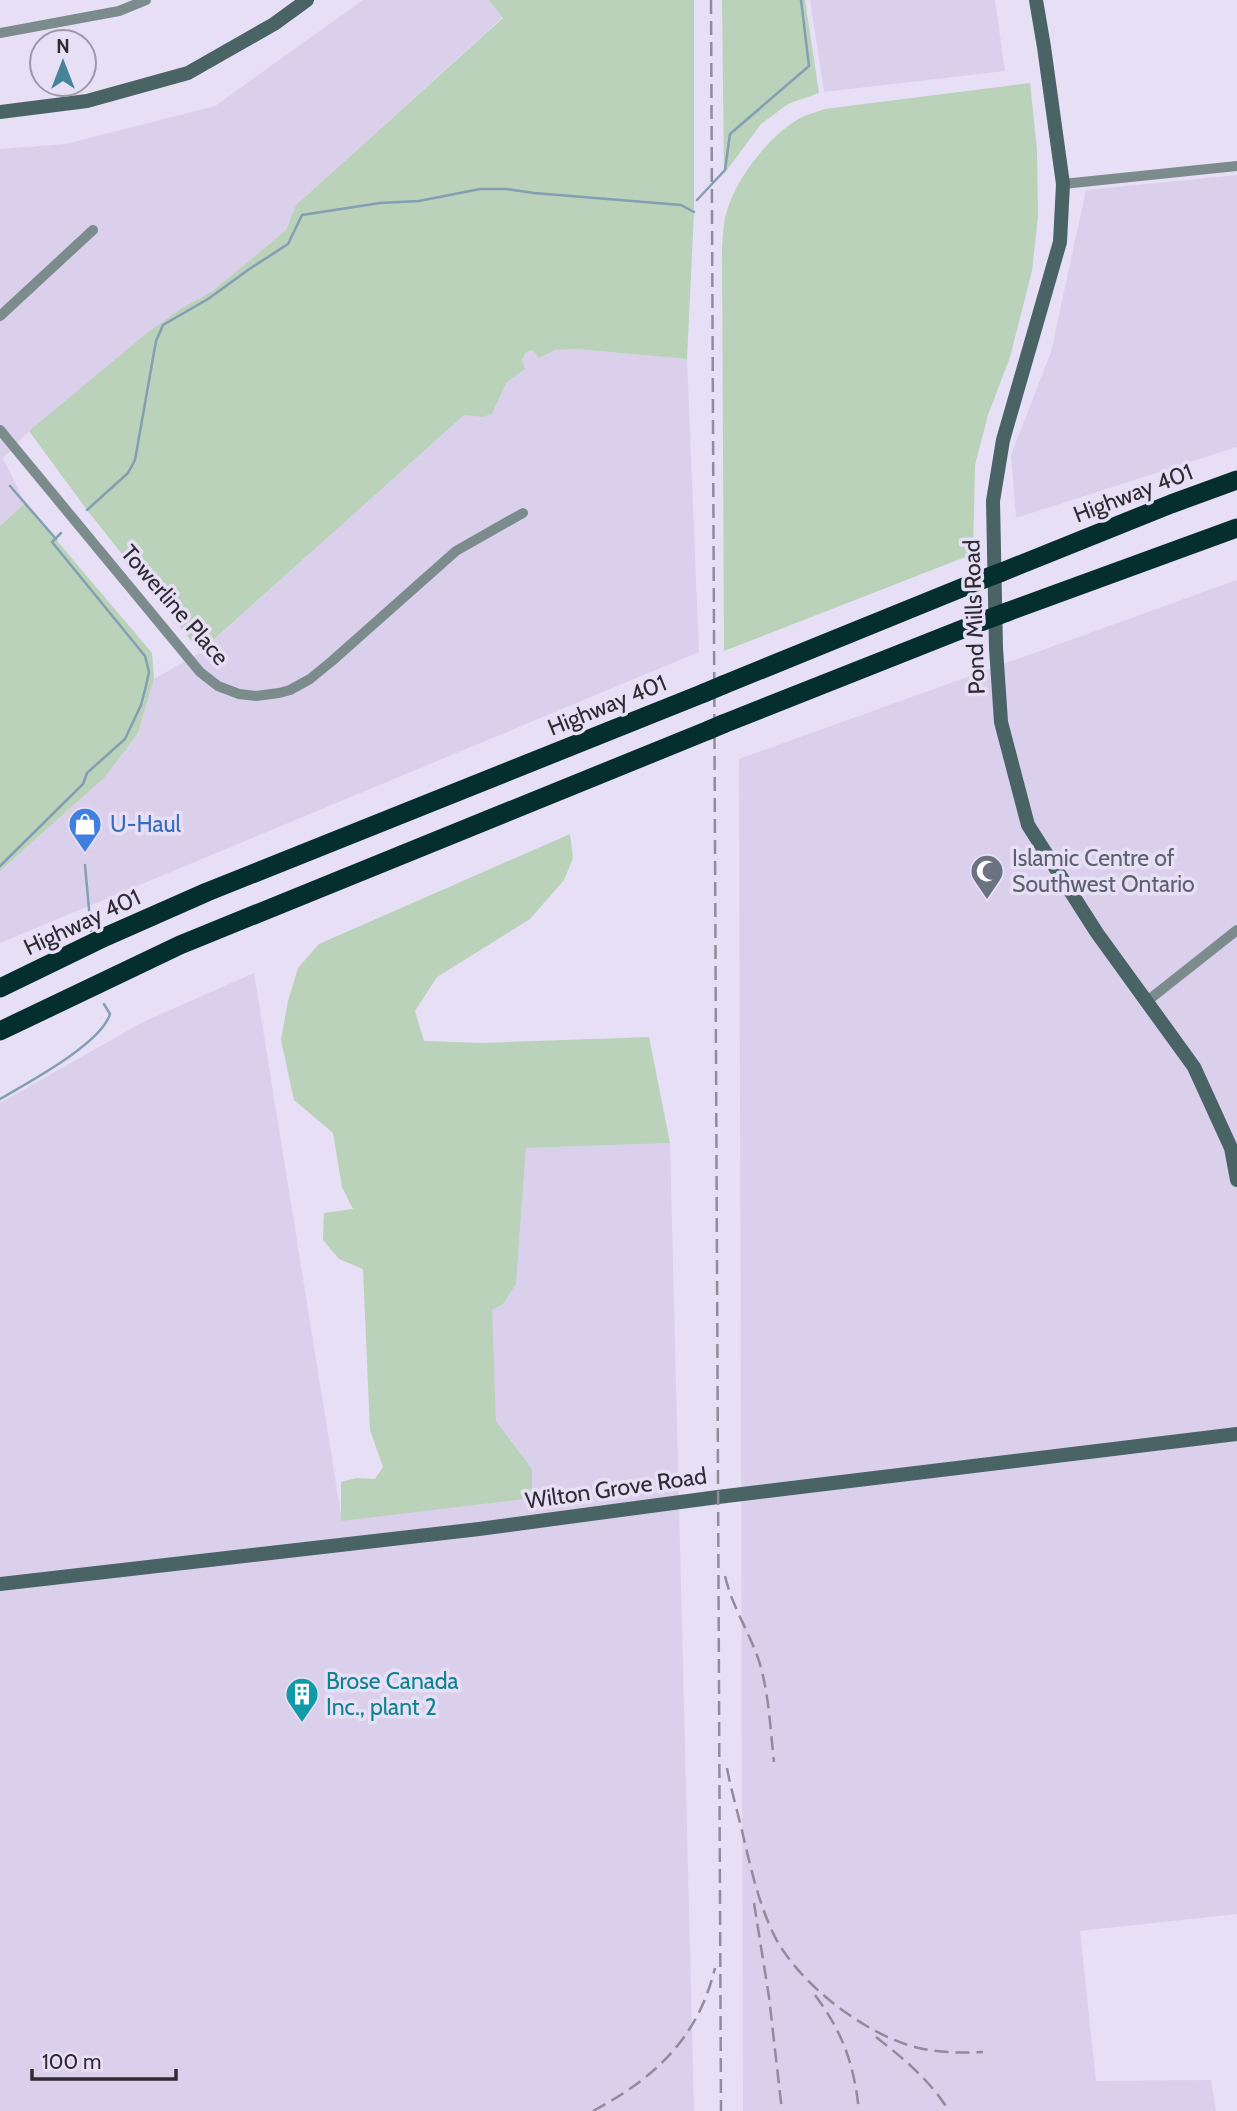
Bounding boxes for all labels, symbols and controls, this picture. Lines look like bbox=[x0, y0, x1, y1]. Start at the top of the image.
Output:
north arrow bbox=[28, 28, 98, 98]
text: N bbox=[56, 35, 70, 58]
street label: Highway 401 bbox=[1069, 457, 1197, 529]
street label: Towerline Place bbox=[115, 539, 235, 671]
street label: Pond Mills Road bbox=[957, 539, 991, 695]
street label: Highway 401 bbox=[544, 669, 670, 741]
shop icon: U-Haul bbox=[66, 805, 104, 854]
place label: U-Haul bbox=[110, 810, 182, 838]
place label: Islamic Centre of Southwest Ontario bbox=[1012, 844, 1195, 898]
mosque icon: Islamic Centre of Southwest Ontario bbox=[968, 852, 1006, 901]
street label: Highway 401 bbox=[19, 883, 145, 961]
street label: Wilton Grove Road bbox=[524, 1461, 708, 1515]
place label: Brose Canada Inc., plant 2 bbox=[326, 1667, 459, 1721]
building icon: Brose Canada Inc., plant 2 bbox=[283, 1675, 321, 1724]
scale bar bbox=[32, 2038, 175, 2082]
text: 100 m bbox=[42, 2049, 101, 2074]

